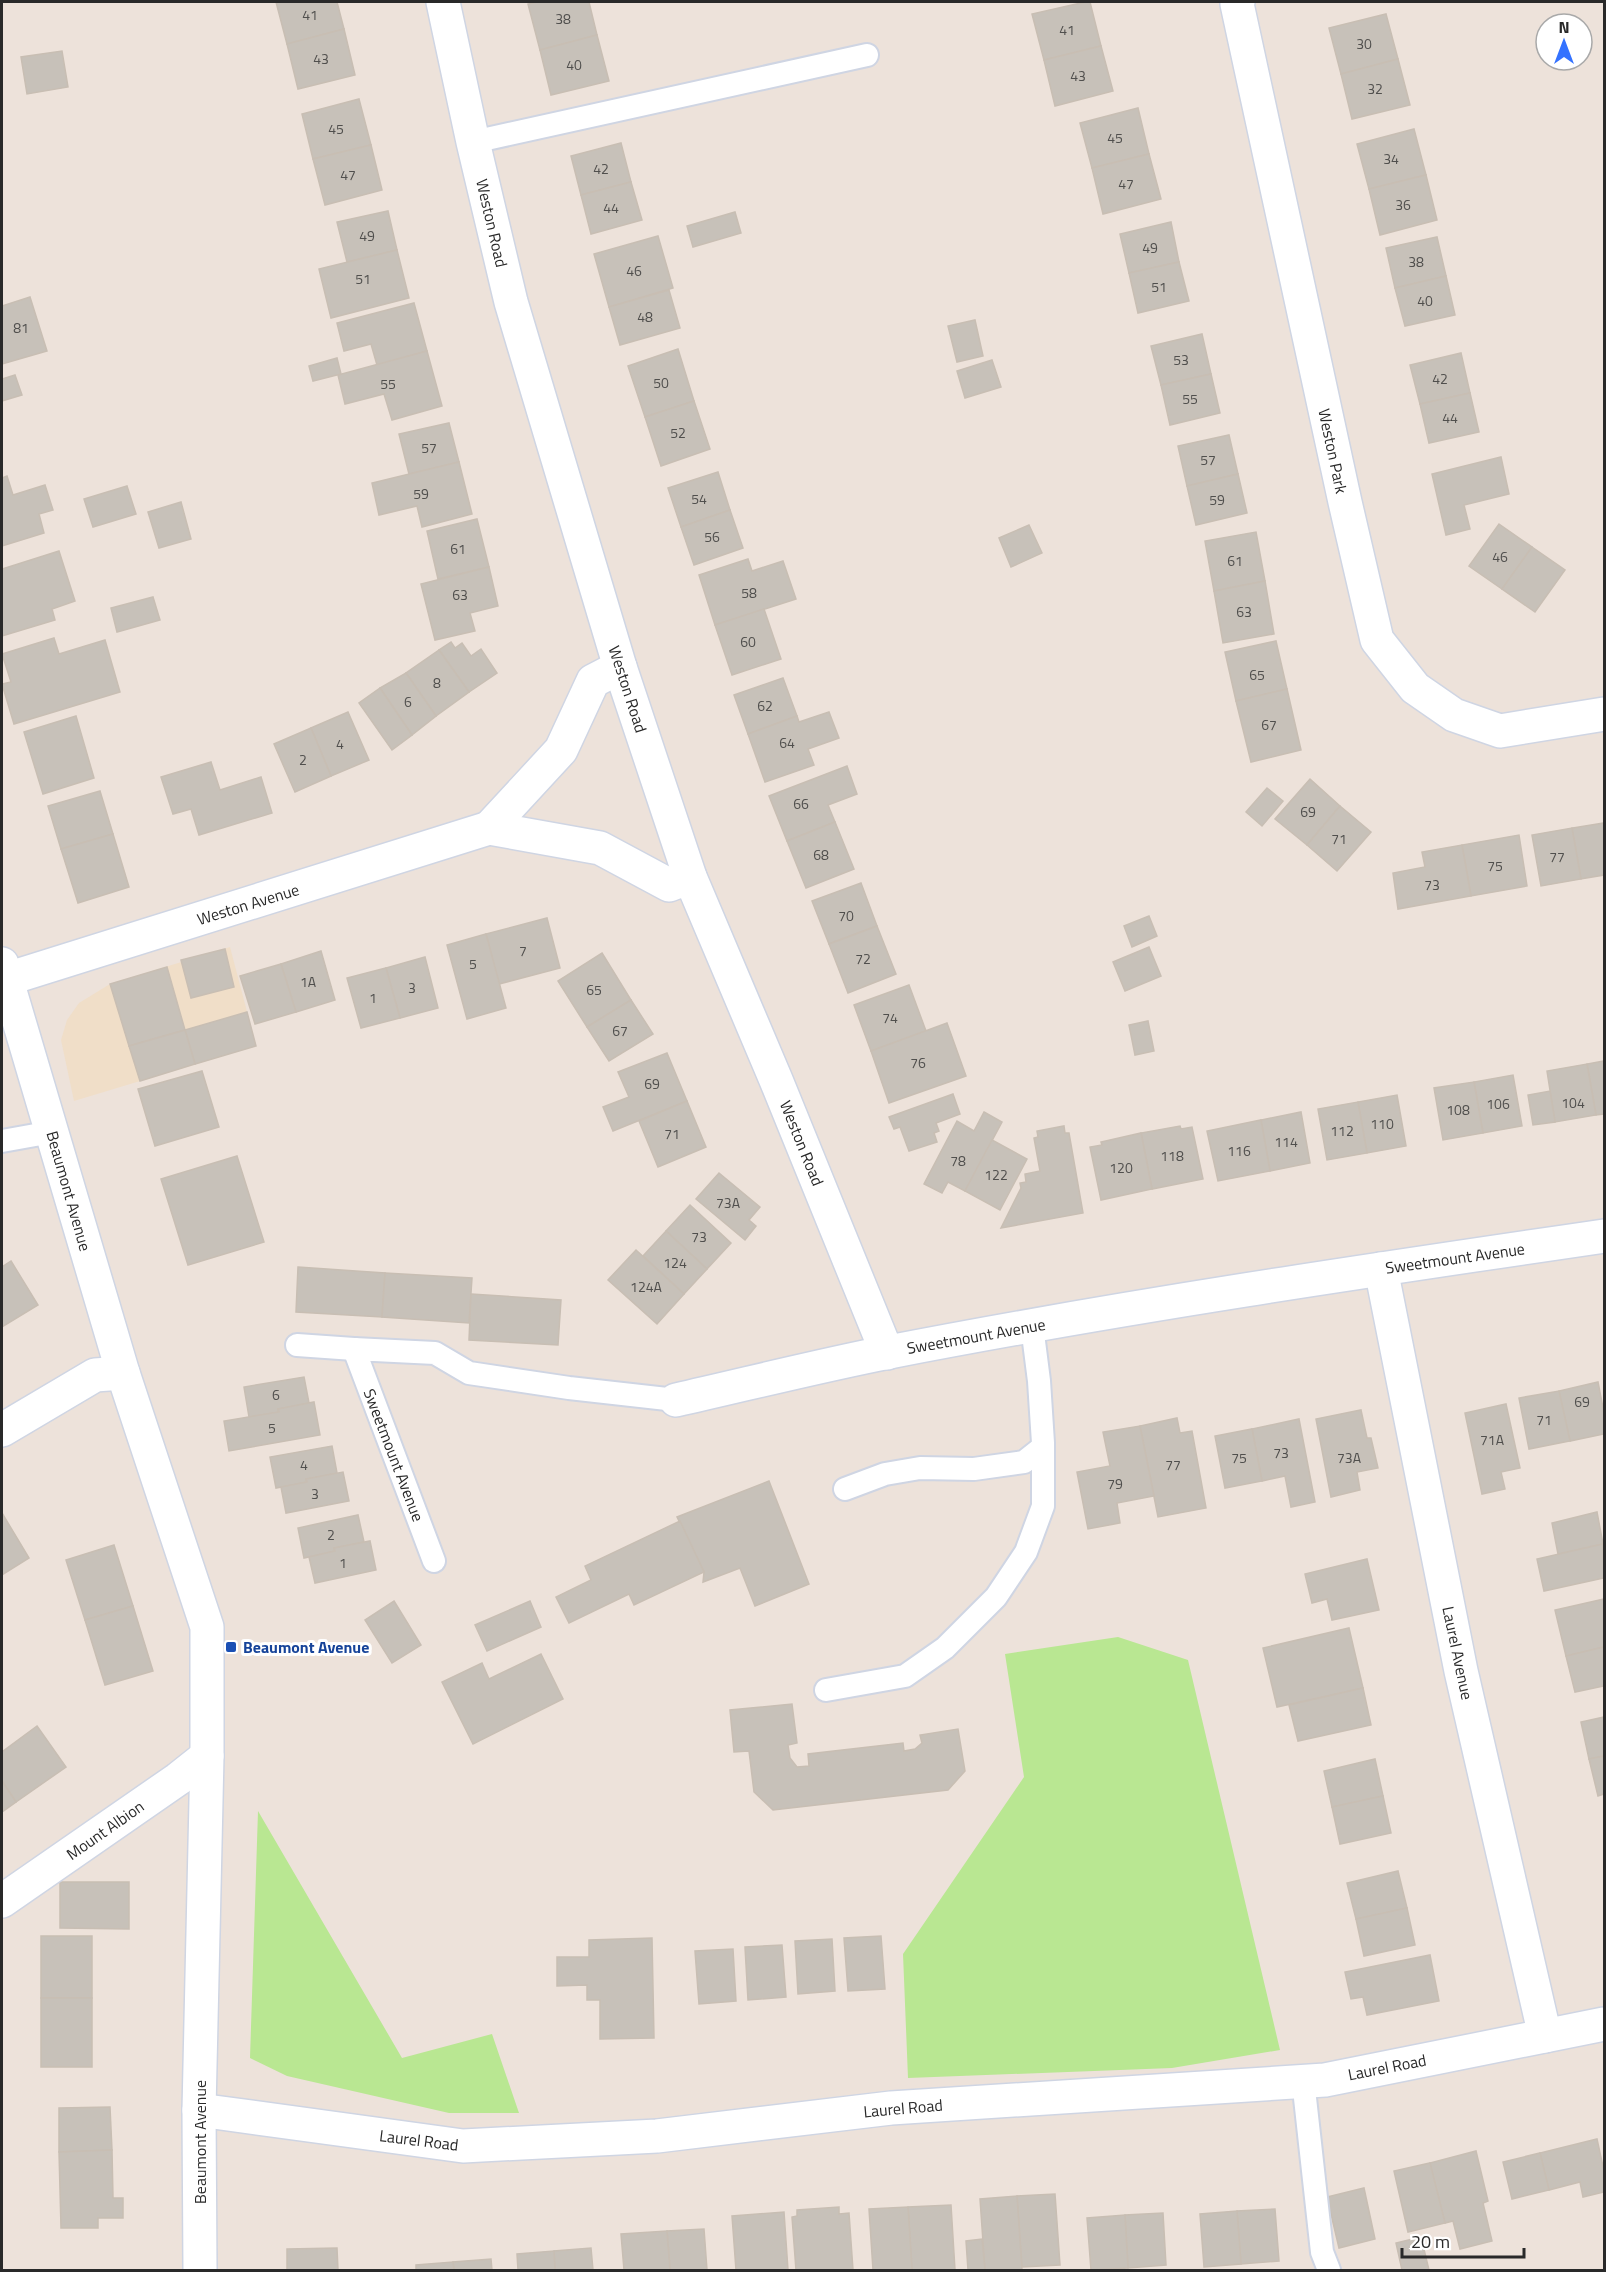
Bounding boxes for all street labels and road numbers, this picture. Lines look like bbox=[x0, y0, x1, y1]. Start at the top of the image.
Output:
street label: Weston Road bbox=[470, 176, 514, 270]
street label: Weston Park bbox=[1312, 406, 1354, 496]
street label: Weston Road bbox=[603, 642, 653, 736]
street label: Weston Avenue bbox=[194, 877, 302, 931]
street label: Weston Road bbox=[774, 1097, 830, 1189]
street label: Beaumont Avenue bbox=[40, 1128, 98, 1254]
street label: Sweetmount Avenue bbox=[1384, 1236, 1526, 1280]
street label: Sweetmount Avenue bbox=[905, 1312, 1047, 1360]
street label: Sweetmount Avenue bbox=[358, 1385, 430, 1525]
street label: Laurel Avenue bbox=[1436, 1604, 1480, 1702]
street label: Mount Albion bbox=[61, 1794, 149, 1866]
street label: Laurel Road bbox=[1346, 2048, 1428, 2086]
street label: Beaumont Avenue bbox=[188, 2080, 212, 2204]
street label: Laurel Road bbox=[862, 2093, 944, 2123]
street label: Laurel Road bbox=[378, 2123, 460, 2157]

